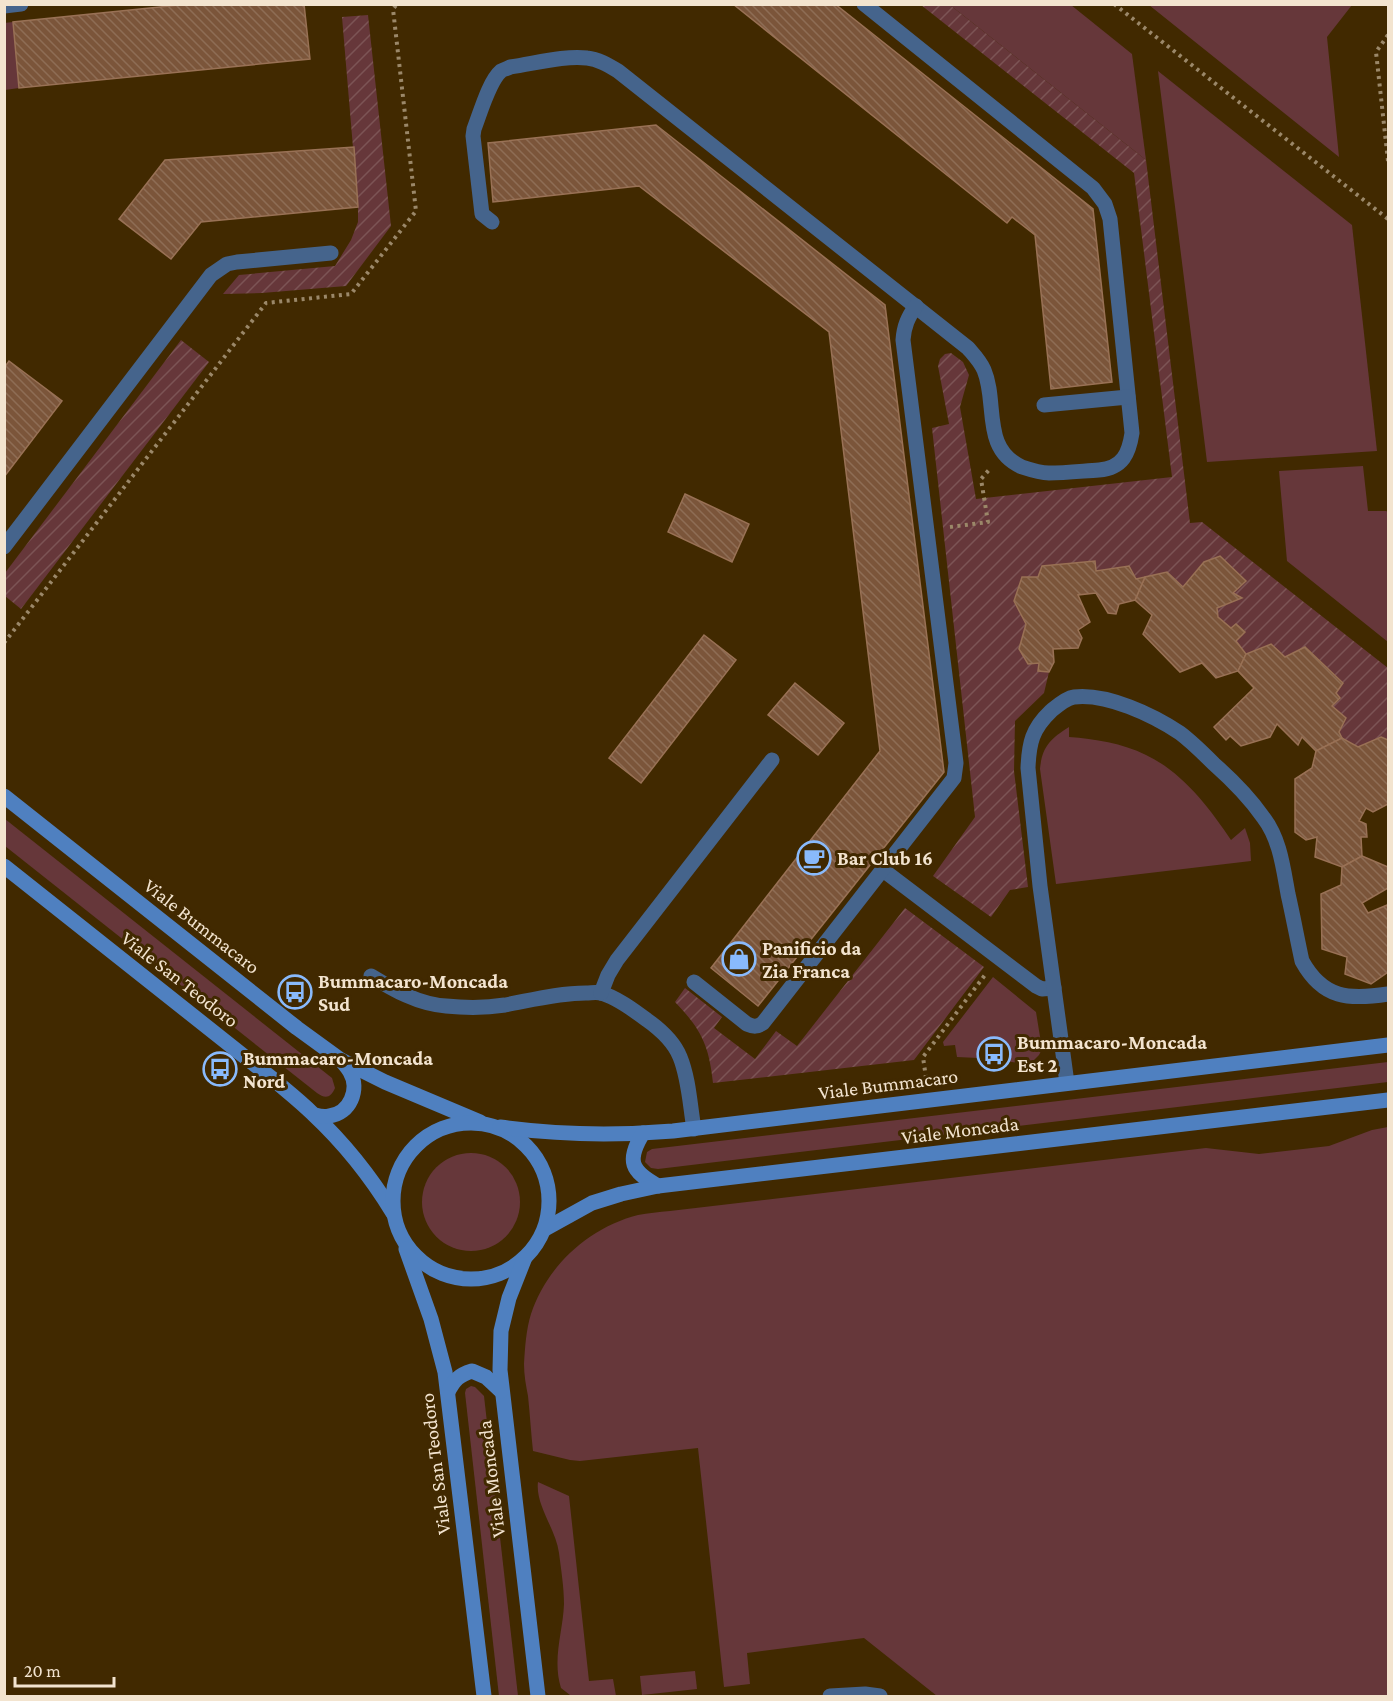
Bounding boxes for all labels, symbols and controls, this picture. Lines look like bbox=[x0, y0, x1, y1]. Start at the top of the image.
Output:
cafe icon: Bar Club 16 bbox=[796, 840, 832, 876]
place label: Bar Club 16 bbox=[837, 847, 933, 869]
street label: Viale Bummacaro bbox=[140, 874, 264, 978]
street label: Viale San Teodoro bbox=[117, 927, 243, 1032]
place label: Panificio da Zia Franca bbox=[762, 937, 861, 982]
shop icon: Panificio da Zia Franca bbox=[721, 941, 757, 977]
place label: Bummacaro-Moncada Sud bbox=[318, 970, 508, 1015]
bus stop icon: Bummacaro-Moncada Sud bbox=[277, 974, 313, 1010]
place label: Bummacaro-Moncada Est 2 bbox=[1017, 1031, 1207, 1076]
bus stop icon: Bummacaro-Moncada Est 2 bbox=[976, 1036, 1012, 1072]
place label: Bummacaro-Moncada Nord bbox=[243, 1047, 433, 1092]
bus stop icon: Bummacaro-Moncada Nord bbox=[202, 1051, 238, 1087]
street label: Viale Bummacaro bbox=[817, 1065, 959, 1103]
street label: Viale Moncada bbox=[900, 1112, 1020, 1148]
street label: Viale San Teodoro bbox=[415, 1392, 455, 1536]
street label: Viale Moncada bbox=[473, 1419, 509, 1539]
scale bar bbox=[15, 1650, 114, 1688]
text: 20 m bbox=[24, 1661, 61, 1681]

